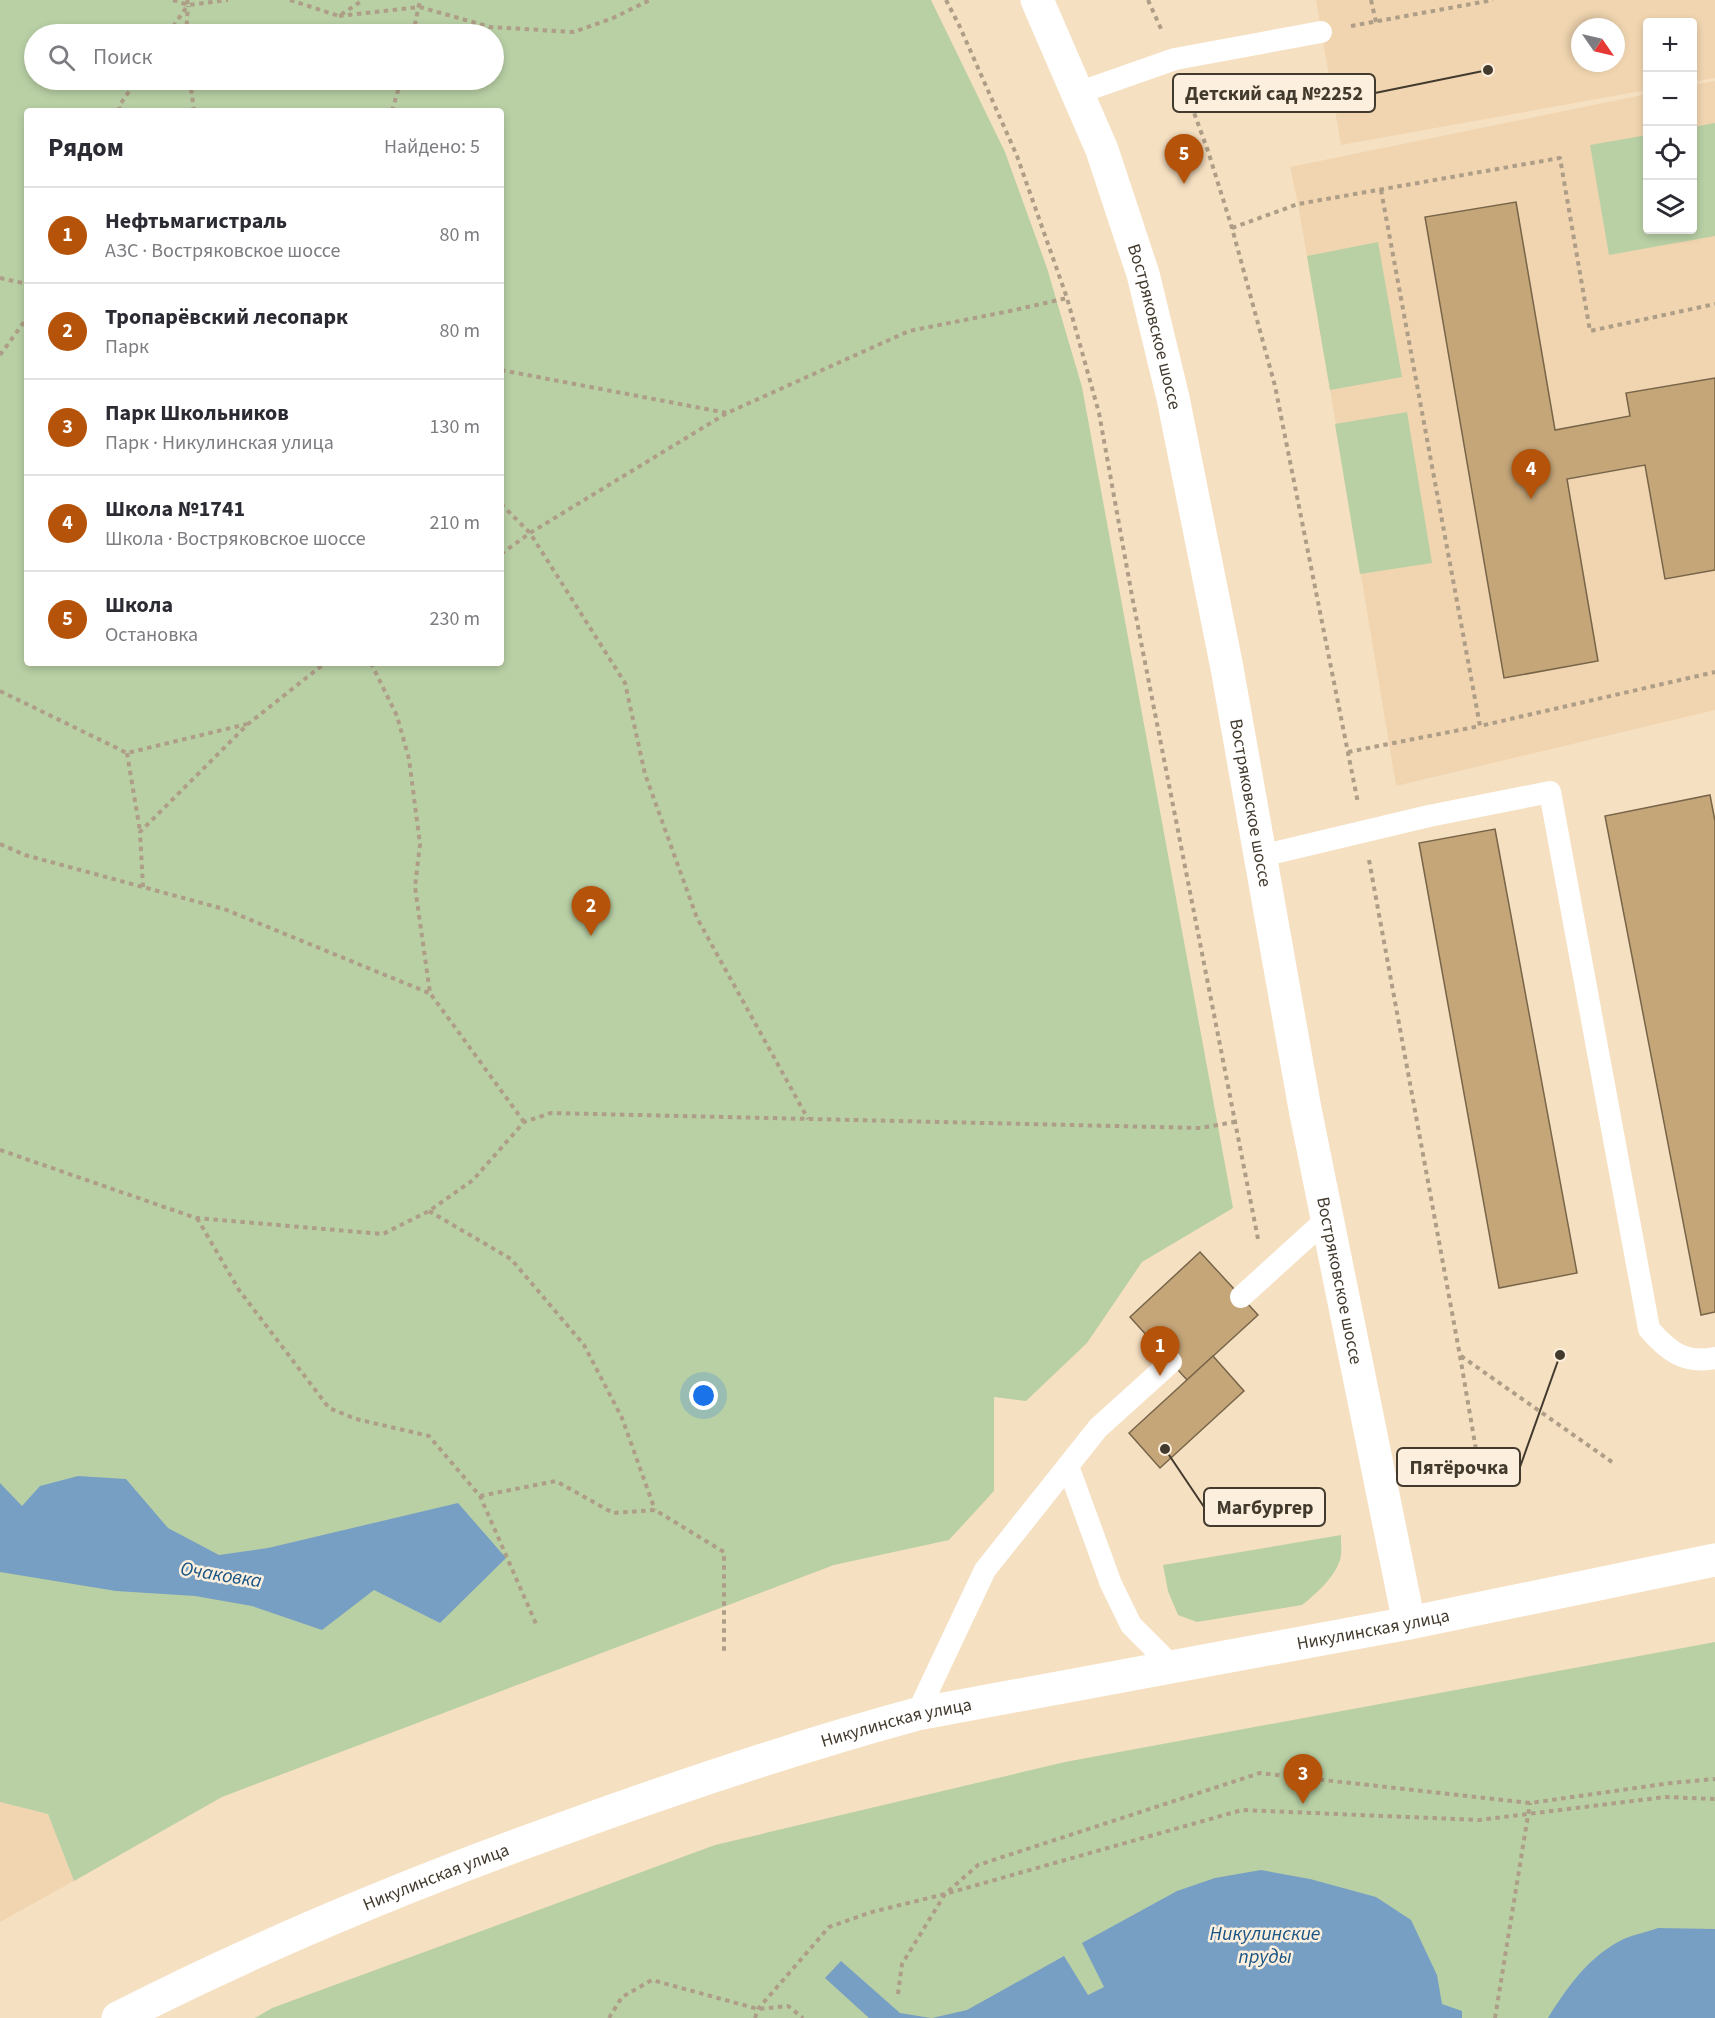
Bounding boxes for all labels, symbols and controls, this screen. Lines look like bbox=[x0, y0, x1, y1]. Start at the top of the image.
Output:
north arrow bbox=[1571, 18, 1625, 72]
map controls bbox=[1643, 18, 1697, 234]
button: + bbox=[1643, 18, 1697, 72]
search box bbox=[24, 24, 504, 90]
icon: search bbox=[45, 41, 78, 74]
text: Поиск bbox=[93, 41, 152, 73]
button: − bbox=[1643, 72, 1697, 126]
callout: Детский сад №2252 bbox=[1173, 74, 1375, 112]
text: Детский сад №2252 bbox=[1185, 80, 1363, 108]
button: locate bbox=[1643, 126, 1697, 180]
text: Рядом bbox=[48, 129, 124, 166]
text: Найдено: 5 bbox=[384, 133, 480, 161]
pin: 5 bbox=[1164, 134, 1204, 184]
button: layers bbox=[1643, 180, 1697, 234]
text: Нефтьмагистраль bbox=[105, 205, 287, 237]
text: 1 bbox=[62, 221, 73, 249]
text: 80 m bbox=[440, 221, 480, 249]
text: АЗС · Востряковское шоссе bbox=[105, 237, 340, 265]
street label: Востряковское шоссе bbox=[1121, 240, 1188, 412]
text: Тропарёвский лесопарк bbox=[105, 301, 348, 333]
text: 2 bbox=[62, 317, 73, 345]
text: 80 m bbox=[440, 317, 480, 345]
text: Парк bbox=[105, 333, 149, 361]
text: Парк Школьников bbox=[105, 397, 289, 429]
text: 3 bbox=[62, 413, 73, 441]
text: 130 m bbox=[430, 413, 480, 441]
text: Парк · Никулинская улица bbox=[105, 429, 334, 457]
pin: 4 bbox=[1512, 450, 1550, 499]
text: Школа №1741 bbox=[105, 493, 245, 525]
text: 4 bbox=[62, 509, 73, 537]
text: 210 m bbox=[430, 509, 480, 537]
text: Школа · Востряковское шоссе bbox=[105, 525, 366, 553]
text: Школа bbox=[105, 589, 173, 621]
text: 5 bbox=[62, 605, 73, 633]
text: 230 m bbox=[430, 605, 480, 633]
text: Остановка bbox=[105, 621, 198, 649]
street label: Востряковское шоссе bbox=[1224, 717, 1278, 889]
pin: 2 bbox=[572, 886, 610, 936]
street label: Востряковское шоссе bbox=[1311, 1195, 1369, 1367]
pin: 1 bbox=[1140, 1326, 1180, 1376]
your location bbox=[689, 1381, 718, 1410]
callout: Пятёрочка bbox=[1397, 1448, 1520, 1486]
text: Пятёрочка bbox=[1410, 1454, 1508, 1482]
callout: Магбургер bbox=[1204, 1488, 1325, 1526]
text: Магбургер bbox=[1217, 1494, 1313, 1522]
water label: Очаковка bbox=[178, 1555, 264, 1595]
street label: Никулинская улица bbox=[1295, 1602, 1452, 1656]
street label: Никулинская улица bbox=[818, 1692, 974, 1754]
pin: 3 bbox=[1284, 1754, 1322, 1804]
street label: Никулинская улица bbox=[359, 1837, 512, 1917]
water label: Никулинские пруды bbox=[1210, 1920, 1320, 1971]

